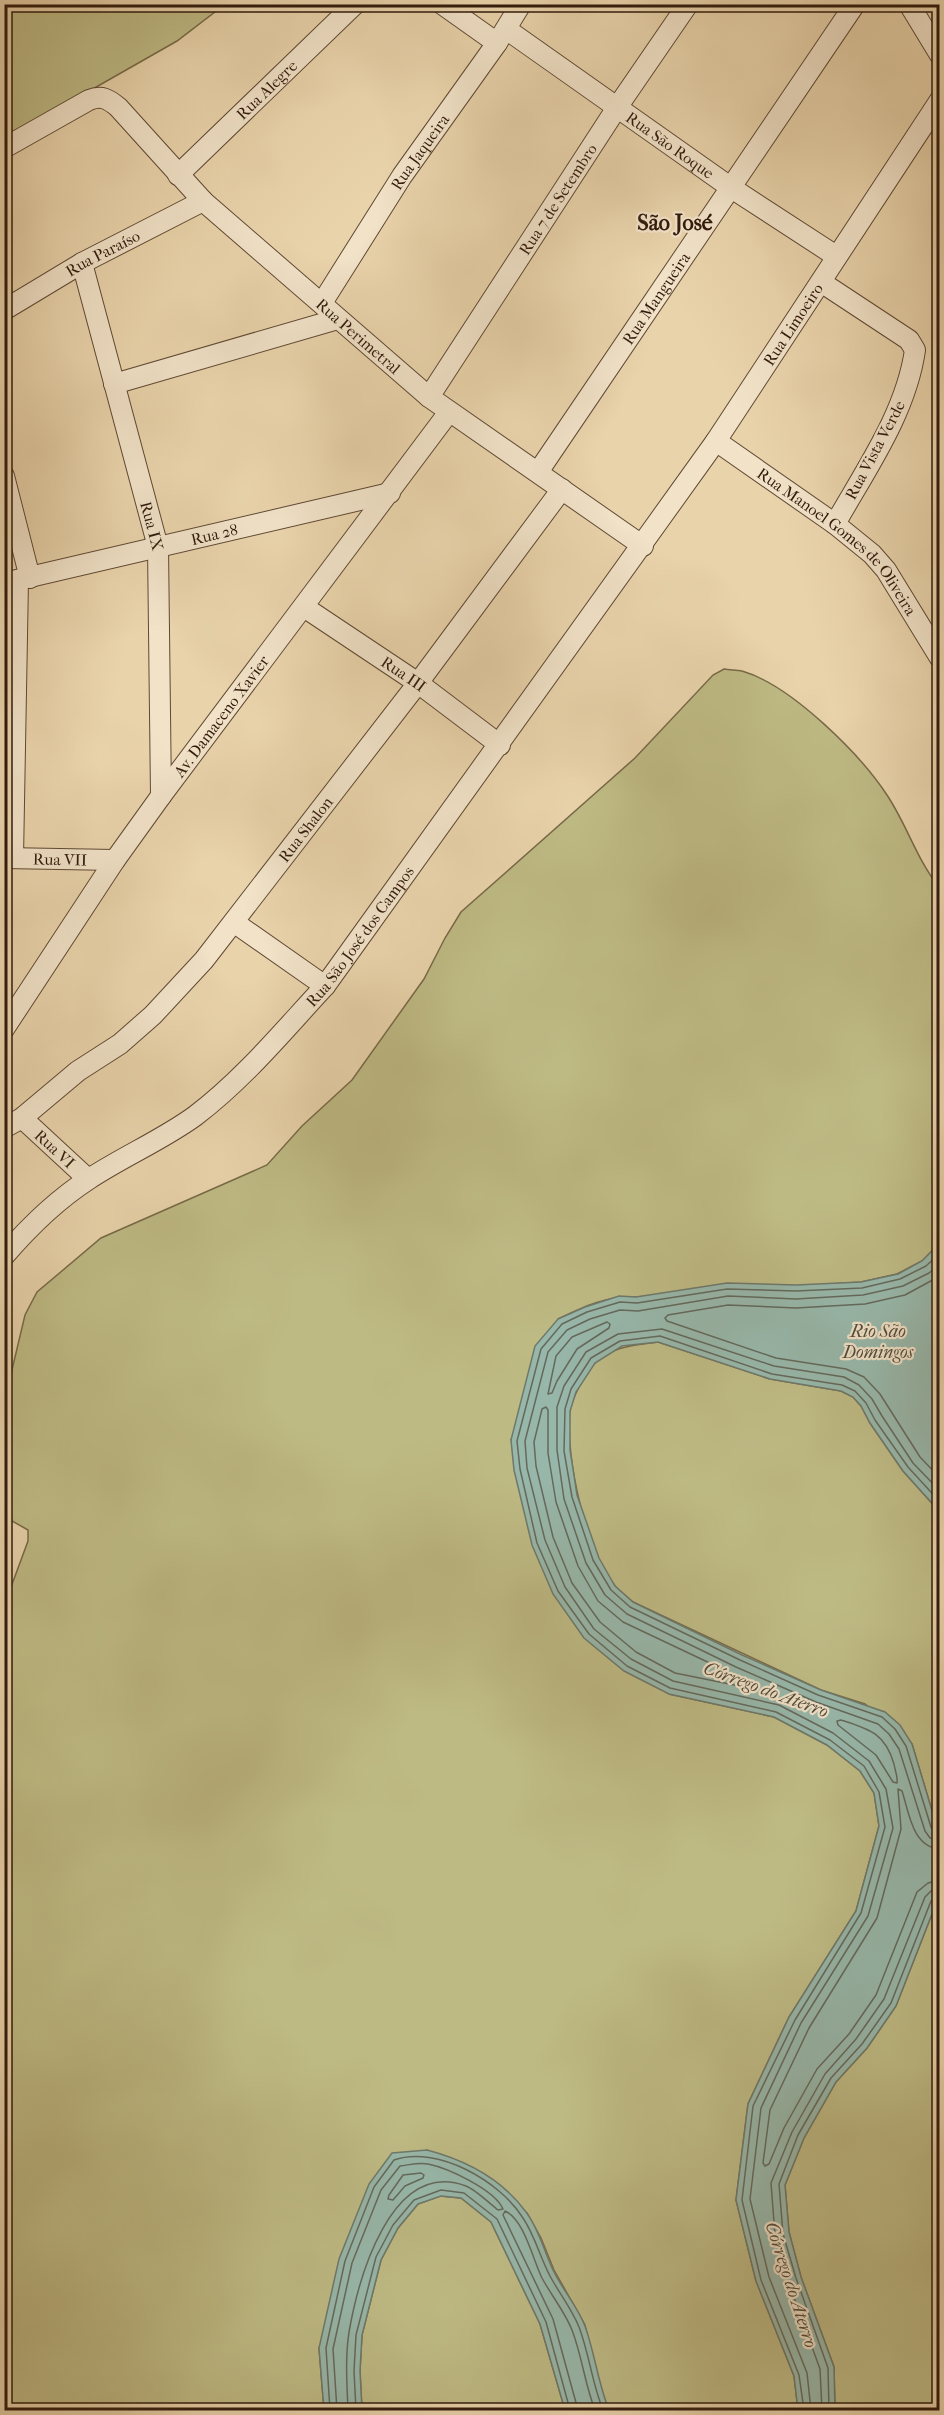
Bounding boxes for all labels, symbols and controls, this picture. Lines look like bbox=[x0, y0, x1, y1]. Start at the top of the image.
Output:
street label: Rua Alegre bbox=[232, 56, 301, 123]
street label: Rua São Roque bbox=[623, 107, 718, 182]
street label: Rua Jaqueira bbox=[386, 110, 453, 193]
street label: Rua 7 de Setembro bbox=[515, 140, 601, 258]
district label: São José bbox=[637, 210, 713, 236]
street label: Rua Paraíso bbox=[62, 226, 143, 280]
street label: Rua Mangueira bbox=[618, 248, 694, 348]
street label: Rua Limoeiro bbox=[759, 280, 827, 369]
street label: Rua Perimetral bbox=[312, 294, 405, 378]
street label: Rua Vista Verde bbox=[841, 397, 909, 503]
street label: Rua Manoel Gomes de Oliveira bbox=[754, 463, 921, 619]
street label: Rua IX bbox=[137, 499, 168, 553]
street label: Rua 28 bbox=[189, 519, 240, 549]
street label: Av. Damaceno Xavier bbox=[169, 651, 273, 781]
street label: Rua III bbox=[378, 652, 430, 695]
street label: Rua Shalon bbox=[274, 792, 337, 866]
street label: Rua VII bbox=[33, 849, 87, 869]
street label: Rua São José dos Campos bbox=[301, 862, 418, 1010]
street label: Rua VI bbox=[31, 1125, 79, 1172]
water label: Rio São Domingos bbox=[842, 1321, 914, 1363]
water label: Córrego do Aterro bbox=[701, 1658, 831, 1722]
water label: Córrego do Aterro bbox=[761, 2219, 821, 2351]

